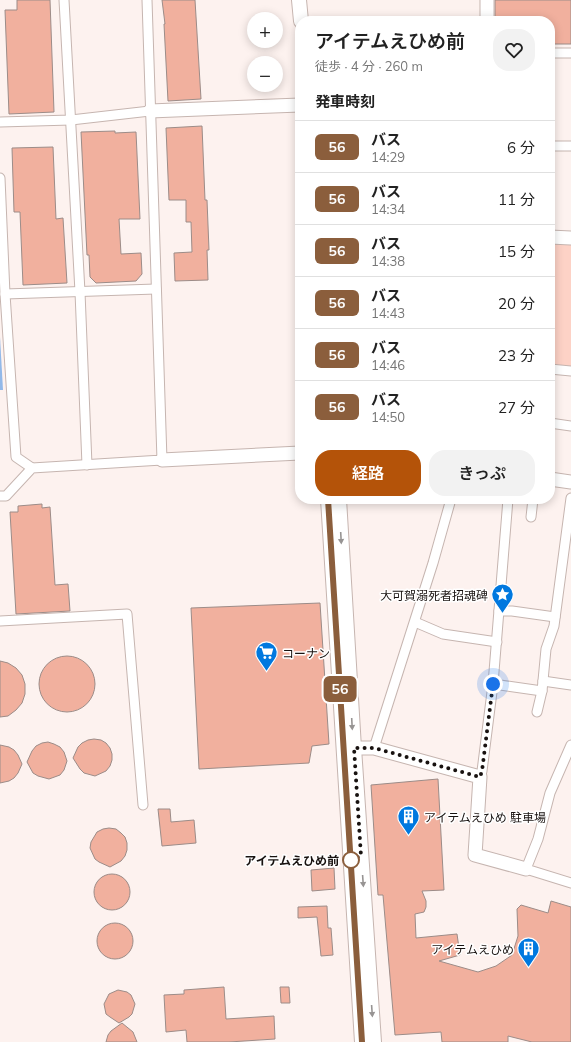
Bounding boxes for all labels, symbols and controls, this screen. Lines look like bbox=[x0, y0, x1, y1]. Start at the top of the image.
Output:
map controls bbox=[247, 12, 283, 92]
button: + bbox=[247, 12, 283, 48]
text: アイテムえひめ前 bbox=[315, 29, 465, 53]
button: heart bbox=[493, 29, 535, 71]
button: − bbox=[247, 56, 283, 92]
text: 徒歩 · 4 分 · 260 m bbox=[315, 58, 423, 74]
text: 発車時刻 bbox=[315, 92, 375, 111]
text: バス bbox=[371, 130, 401, 149]
text: 56 bbox=[329, 138, 345, 156]
text: 6 分 bbox=[507, 138, 535, 157]
text: 14:29 bbox=[371, 149, 405, 165]
text: バス bbox=[371, 182, 401, 201]
text: 56 bbox=[329, 190, 345, 208]
text: 11 分 bbox=[498, 190, 535, 209]
text: 14:34 bbox=[371, 201, 405, 217]
text: バス bbox=[371, 234, 401, 253]
text: 56 bbox=[329, 242, 345, 260]
text: 15 分 bbox=[498, 242, 535, 261]
text: 14:38 bbox=[371, 253, 405, 269]
text: バス bbox=[371, 286, 401, 305]
text: 56 bbox=[329, 294, 345, 312]
text: 20 分 bbox=[498, 294, 535, 313]
text: 14:43 bbox=[371, 305, 405, 321]
text: バス bbox=[371, 338, 401, 357]
text: 56 bbox=[329, 346, 345, 364]
text: 23 分 bbox=[498, 346, 535, 365]
text: 14:46 bbox=[371, 357, 405, 373]
text: バス bbox=[371, 390, 401, 409]
text: 56 bbox=[329, 398, 345, 416]
text: 27 分 bbox=[498, 398, 535, 417]
text: 14:50 bbox=[371, 409, 405, 425]
button: 経路 bbox=[315, 450, 421, 496]
button: きっぷ bbox=[429, 450, 535, 496]
one-way arrow bbox=[338, 532, 345, 544]
place icon: 大可賀溺死者招魂碑 bbox=[490, 582, 516, 615]
place label: 大可賀溺死者招魂碑 bbox=[380, 588, 488, 603]
supermarket icon: コーナン bbox=[254, 640, 280, 673]
place label: コーナン bbox=[282, 646, 330, 661]
your location bbox=[483, 674, 503, 694]
line badge: 56 bbox=[322, 676, 358, 702]
text: 56 bbox=[332, 680, 348, 698]
one-way arrow bbox=[349, 718, 356, 730]
building icon: アイテムえひめ 駐車場 bbox=[395, 804, 421, 837]
place label: アイテムえひめ 駐車場 bbox=[424, 810, 546, 825]
marker: アイテムえひめ前 bbox=[342, 851, 360, 869]
place label: アイテムえひめ前 bbox=[244, 853, 339, 868]
one-way arrow bbox=[360, 875, 367, 887]
building icon: アイテムえひめ bbox=[516, 936, 542, 969]
place label: アイテムえひめ bbox=[431, 942, 514, 957]
one-way arrow bbox=[369, 1005, 376, 1017]

